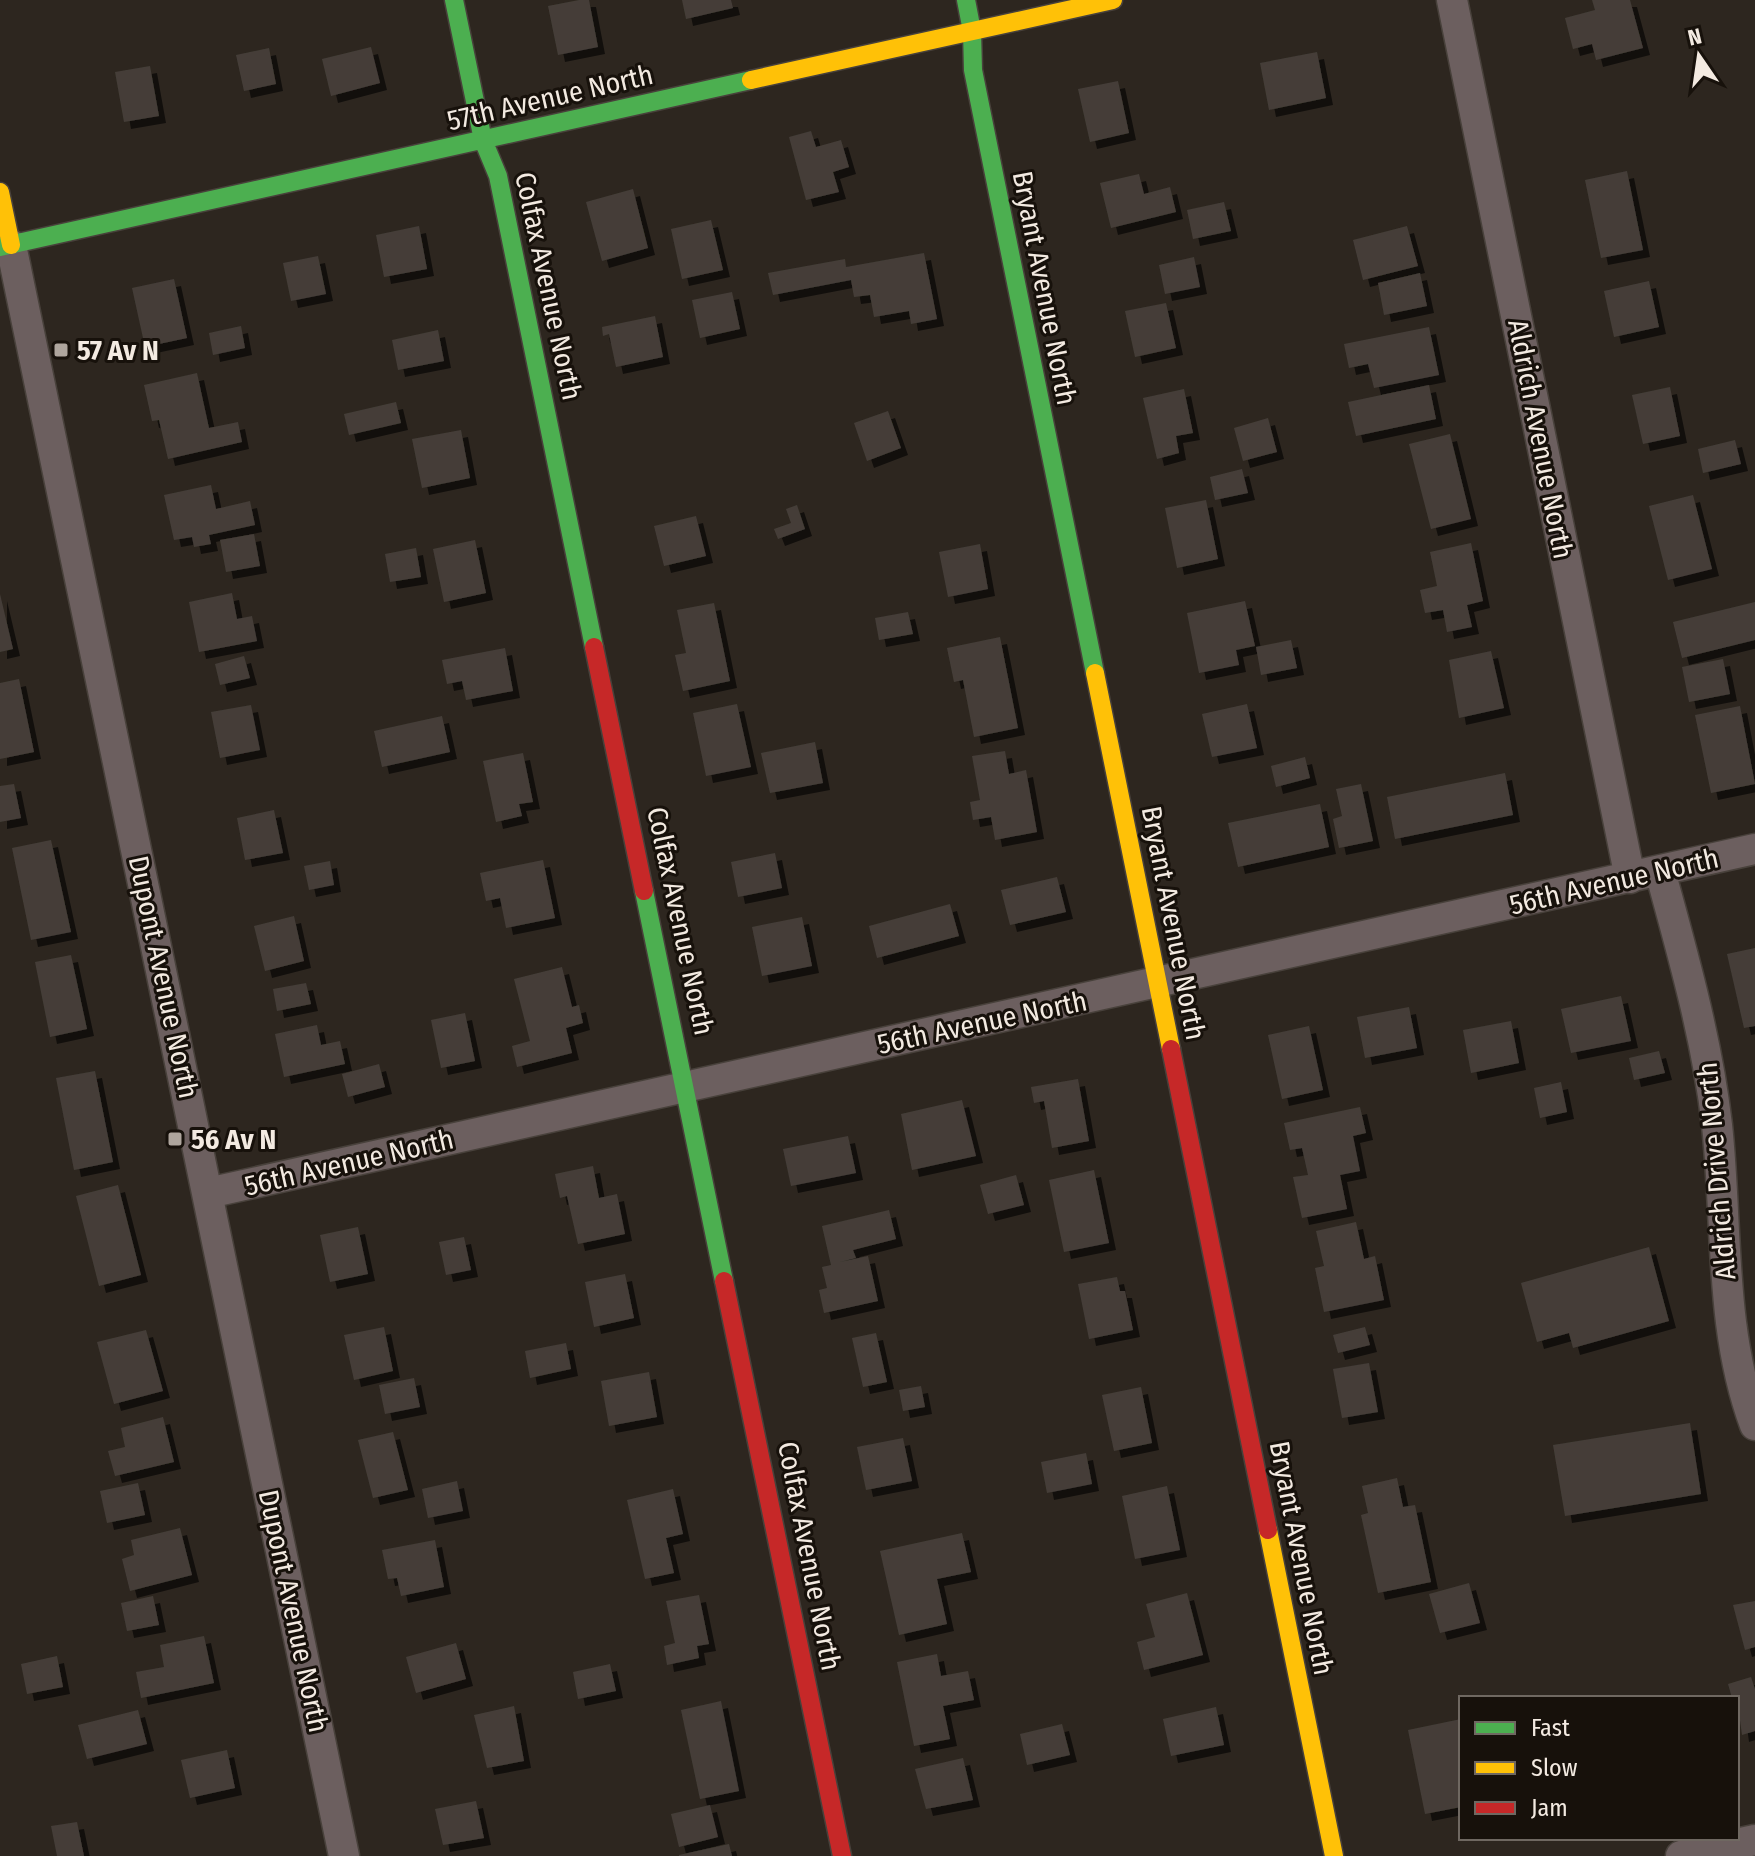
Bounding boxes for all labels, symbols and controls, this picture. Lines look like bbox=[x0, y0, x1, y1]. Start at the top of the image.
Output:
north arrow bbox=[1659, 16, 1739, 96]
text: N bbox=[1685, 22, 1704, 52]
street label: 57th Avenue North bbox=[444, 58, 656, 137]
street label: Bryant Avenue North bbox=[1006, 168, 1083, 408]
street label: Colfax Avenue North bbox=[508, 169, 589, 403]
street label: Aldrich Avenue North bbox=[1501, 317, 1580, 562]
place label: 57 Av N bbox=[77, 334, 159, 367]
marker: 57 Av N bbox=[52, 341, 70, 359]
street label: Bryant Avenue North bbox=[1135, 803, 1212, 1043]
street label: Colfax Avenue North bbox=[640, 804, 721, 1038]
street label: 56th Avenue North bbox=[1506, 841, 1722, 922]
street label: Dupont Avenue North bbox=[122, 853, 205, 1101]
street label: 56th Avenue North bbox=[874, 984, 1090, 1061]
street label: Aldrich Drive North bbox=[1691, 1061, 1742, 1281]
street label: 56th Avenue North bbox=[241, 1122, 457, 1203]
place label: 56 Av N bbox=[191, 1123, 276, 1156]
marker: 56 Av N bbox=[166, 1130, 184, 1148]
street label: Bryant Avenue North bbox=[1263, 1438, 1340, 1678]
street label: Colfax Avenue North bbox=[771, 1439, 848, 1673]
street label: Dupont Avenue North bbox=[252, 1487, 335, 1735]
legend bbox=[1459, 1696, 1739, 1840]
text: Fast bbox=[1531, 1714, 1570, 1742]
text: Slow bbox=[1531, 1754, 1578, 1782]
text: Jam bbox=[1531, 1794, 1568, 1822]

